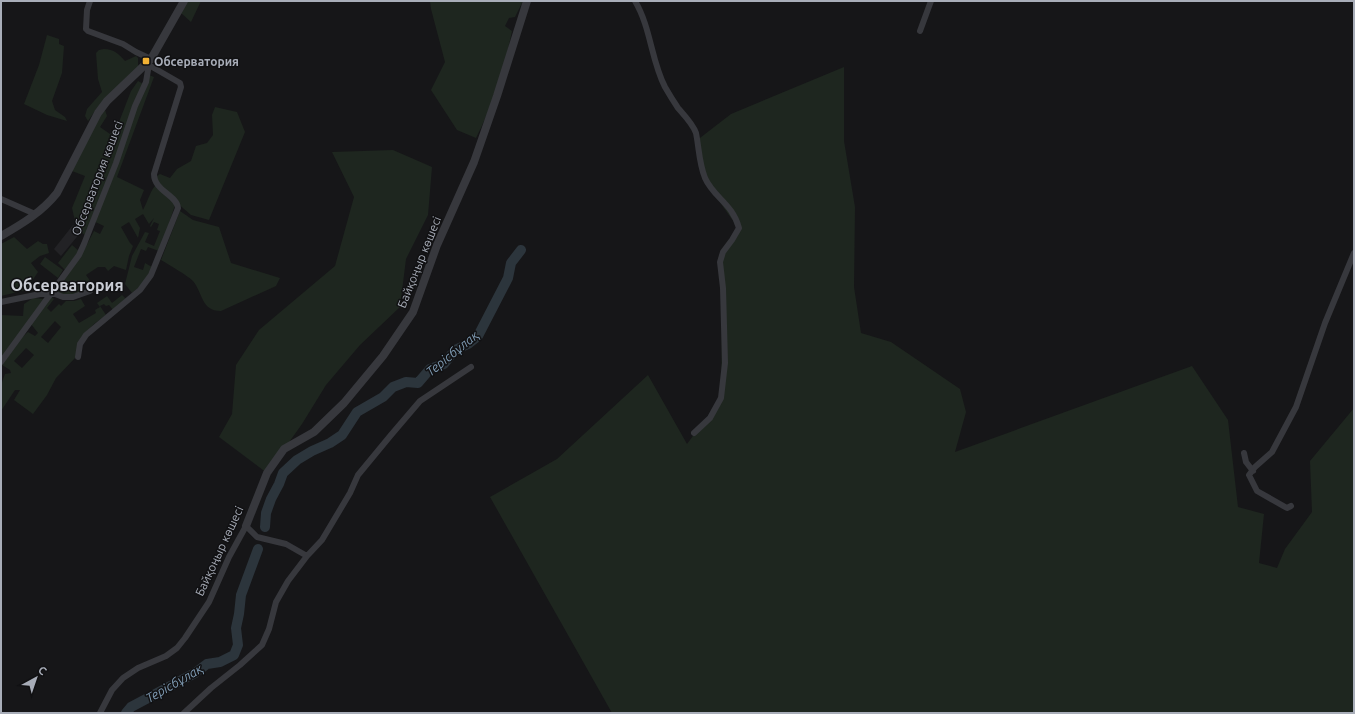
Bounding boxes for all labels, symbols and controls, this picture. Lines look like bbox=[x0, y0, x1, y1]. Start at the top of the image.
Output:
place label: Обсерватория bbox=[154, 55, 239, 68]
marker: Обсерватория bbox=[141, 56, 151, 66]
street label: Обсерватория көшесі bbox=[69, 119, 125, 237]
street label: Байқоңыр көшесі bbox=[395, 214, 443, 310]
district label: Обсерватория bbox=[10, 276, 124, 294]
water label: Терісбұлақ bbox=[423, 327, 481, 378]
street label: Байқоңыр көшесі bbox=[193, 504, 246, 598]
north arrow bbox=[16, 658, 56, 698]
water label: Терісбұлақ bbox=[143, 661, 205, 705]
text: С bbox=[36, 663, 49, 677]

